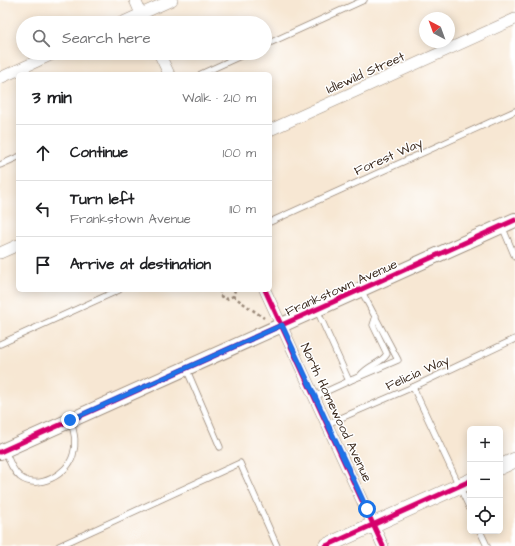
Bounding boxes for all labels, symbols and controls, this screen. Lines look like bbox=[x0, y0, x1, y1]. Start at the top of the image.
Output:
north arrow bbox=[419, 12, 455, 48]
search box bbox=[16, 16, 272, 60]
icon: search bbox=[30, 27, 52, 49]
text: Search here bbox=[62, 28, 151, 49]
street label: Idlewild Street bbox=[323, 47, 408, 98]
text: 3 min bbox=[32, 86, 72, 110]
text: Walk · 210 m bbox=[182, 89, 256, 107]
street label: Forest Way bbox=[351, 134, 426, 181]
icon: ahead bbox=[32, 142, 54, 164]
text: Continue bbox=[70, 142, 128, 163]
text: 100 m bbox=[223, 144, 256, 162]
text: Turn left bbox=[70, 189, 134, 210]
icon: left bbox=[32, 198, 54, 220]
text: 110 m bbox=[229, 200, 256, 218]
text: Frankstown Avenue bbox=[70, 210, 191, 228]
icon: arrive bbox=[32, 254, 54, 276]
text: Arrive at destination bbox=[70, 254, 211, 275]
street label: Frankstown Avenue bbox=[283, 255, 400, 321]
street label: North Homewood Avenue bbox=[296, 340, 376, 485]
street label: Felicia Way bbox=[383, 351, 453, 396]
route end bbox=[61, 411, 79, 429]
map controls bbox=[467, 426, 503, 534]
button: + bbox=[467, 426, 503, 462]
button: − bbox=[467, 462, 503, 498]
button: locate bbox=[467, 498, 503, 534]
route start bbox=[358, 500, 376, 518]

